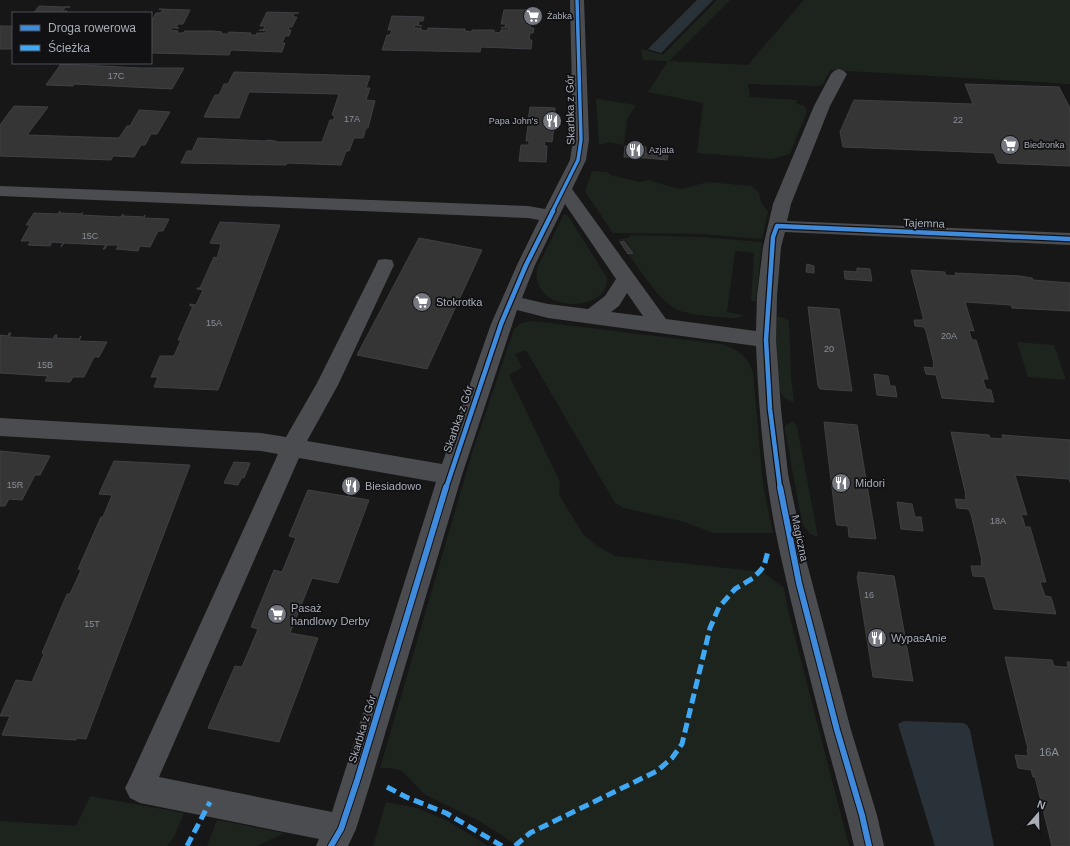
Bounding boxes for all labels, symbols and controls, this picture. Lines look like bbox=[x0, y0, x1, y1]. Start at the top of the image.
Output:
supermarket icon: Żabka bbox=[522, 5, 544, 27]
place label: Żabka bbox=[547, 11, 572, 21]
legend bbox=[12, 12, 152, 64]
text: Droga rowerowa bbox=[48, 21, 136, 35]
text: Ścieżka bbox=[48, 40, 90, 55]
house number: 17C bbox=[108, 71, 125, 81]
street label: Skarbka z Gór bbox=[563, 74, 577, 145]
restaurant icon: Papa John's bbox=[541, 110, 563, 132]
house number: 17A bbox=[344, 114, 360, 124]
house number: 22 bbox=[953, 115, 963, 125]
place label: Papa John's bbox=[489, 116, 538, 126]
supermarket icon: Biedronka bbox=[999, 134, 1021, 156]
restaurant icon: Azjata bbox=[624, 139, 646, 161]
place label: Biedronka bbox=[1024, 140, 1065, 150]
place label: Azjata bbox=[649, 145, 674, 155]
street label: Tajemna bbox=[903, 216, 946, 230]
house number: 15C bbox=[82, 231, 99, 241]
supermarket icon: Stokrotka bbox=[411, 291, 433, 313]
place label: Stokrotka bbox=[436, 296, 483, 308]
house number: 15A bbox=[206, 318, 222, 328]
house number: 20A bbox=[941, 331, 957, 341]
house number: 20 bbox=[824, 344, 834, 354]
house number: 15B bbox=[37, 360, 53, 370]
street label: Skarbka z Gór bbox=[441, 383, 475, 454]
restaurant icon: Midori bbox=[830, 472, 852, 494]
restaurant icon: Biesiadowo bbox=[340, 475, 362, 497]
place label: Midori bbox=[855, 477, 885, 489]
house number: 15R bbox=[7, 480, 24, 490]
place label: Biesiadowo bbox=[365, 480, 421, 492]
street label: Magiczna bbox=[789, 514, 811, 563]
house number: 18A bbox=[990, 516, 1006, 526]
house number: 16 bbox=[864, 590, 874, 600]
place label: Pasaż handlowy Derby bbox=[291, 602, 370, 627]
supermarket icon: Pasaż handlowy Derby bbox=[266, 603, 288, 625]
house number: 15T bbox=[84, 619, 100, 629]
restaurant icon: WypasAnie bbox=[866, 627, 888, 649]
place label: WypasAnie bbox=[891, 632, 947, 644]
street label: Skarbka z Gór bbox=[346, 693, 378, 764]
house number: 16A bbox=[1039, 746, 1059, 758]
north arrow bbox=[1018, 794, 1058, 834]
text: N bbox=[1036, 798, 1047, 812]

